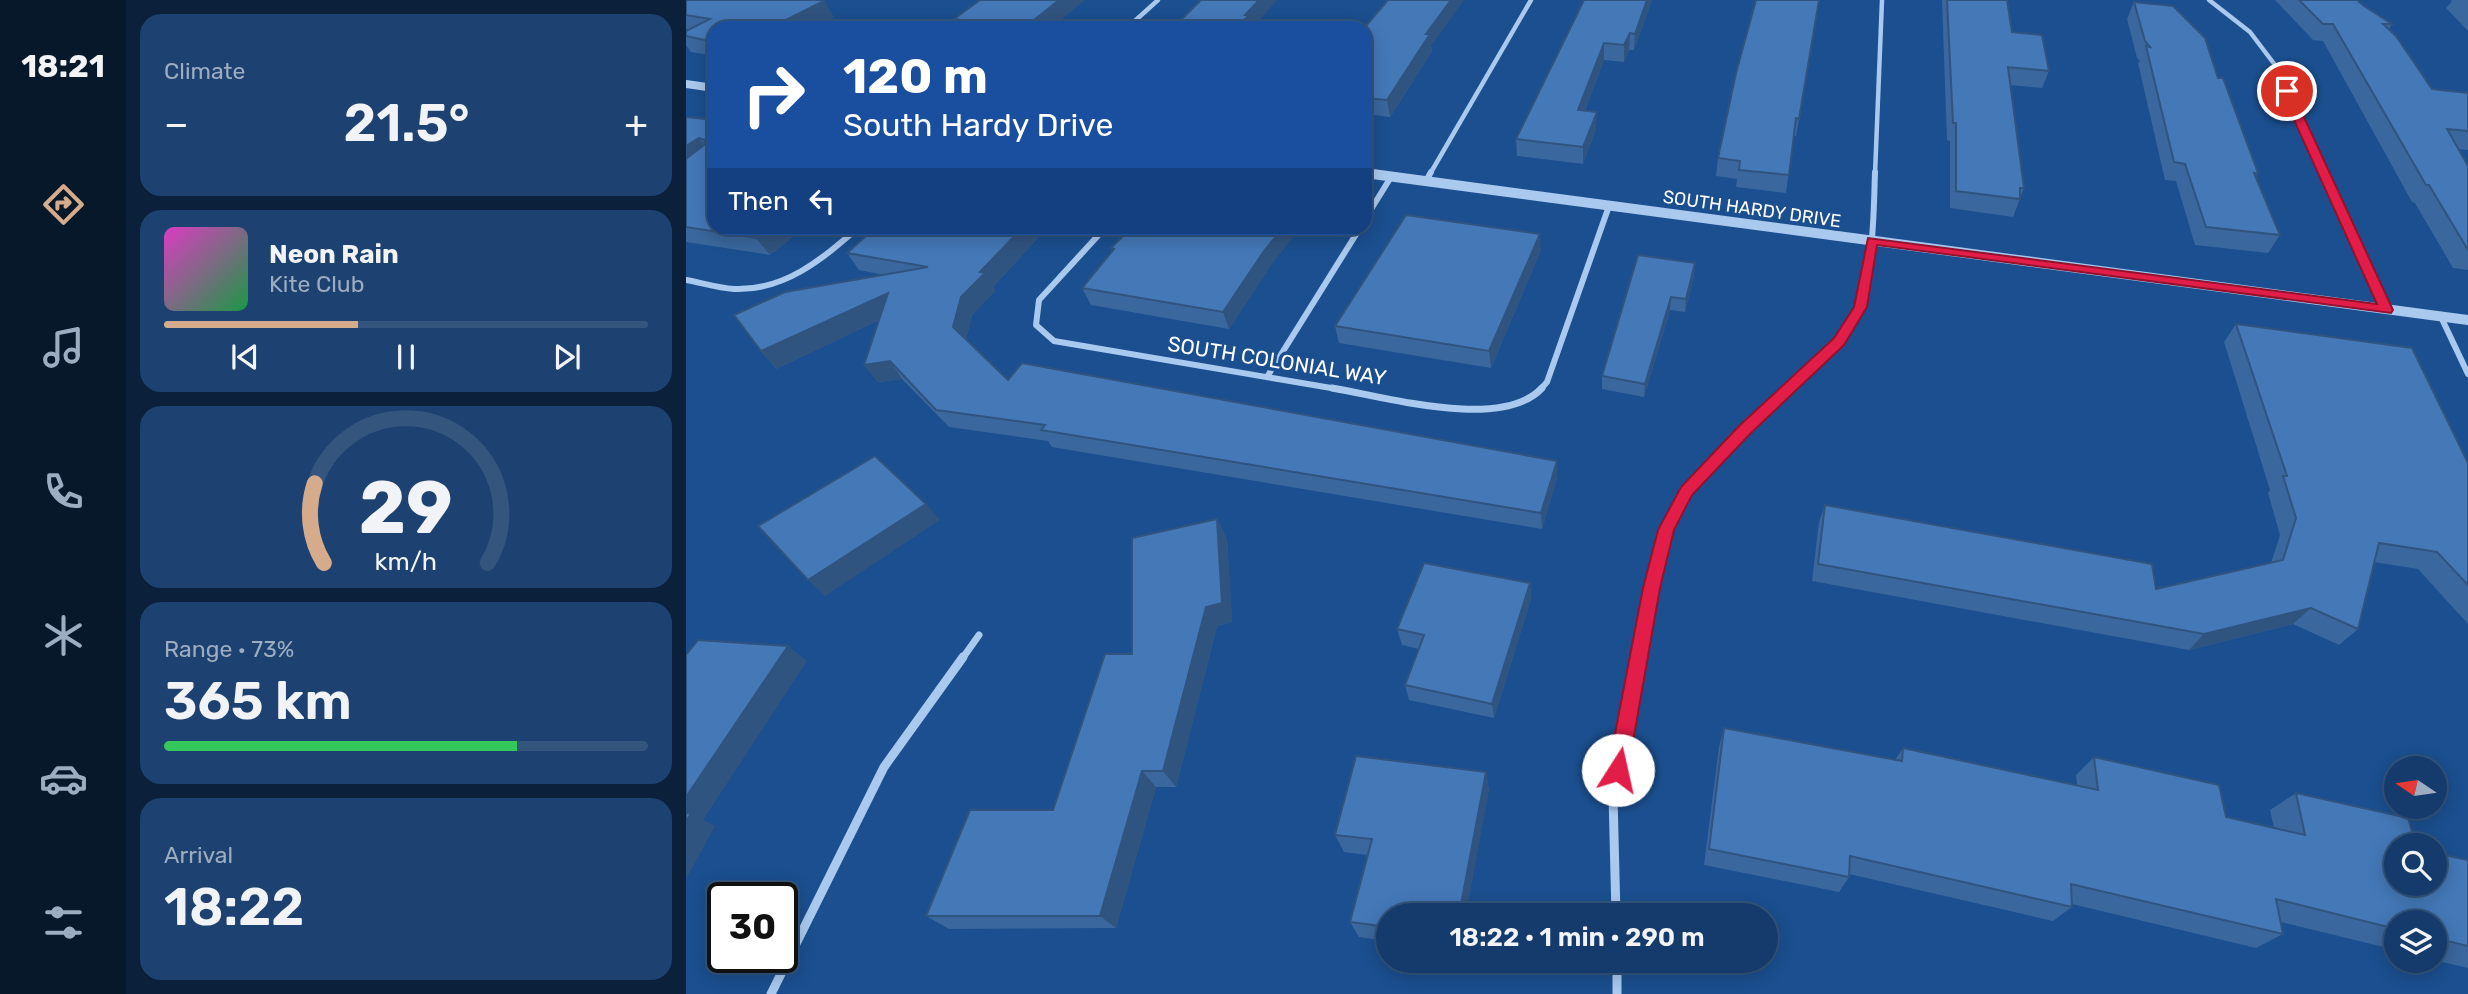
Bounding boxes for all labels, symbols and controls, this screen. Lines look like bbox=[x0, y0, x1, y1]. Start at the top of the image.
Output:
text: 18:21 bbox=[21, 47, 105, 85]
text: 120 m bbox=[843, 47, 988, 105]
icon: right bbox=[728, 49, 819, 140]
text: Climate bbox=[164, 57, 245, 85]
pin bbox=[2257, 61, 2317, 121]
icon: arrive bbox=[2268, 72, 2306, 110]
text: 21.5° bbox=[343, 92, 470, 154]
text: − bbox=[164, 101, 189, 147]
text: + bbox=[624, 101, 648, 147]
text: South Hardy Drive bbox=[843, 106, 1113, 144]
icon: directions bbox=[39, 180, 88, 229]
icon: left bbox=[803, 182, 841, 220]
text: Then bbox=[728, 186, 789, 217]
street label: SOUTH HARDY DRIVE bbox=[1662, 186, 1842, 232]
text: Neon Rain bbox=[269, 239, 399, 270]
text: Kite Club bbox=[269, 270, 364, 298]
icon: music bbox=[39, 323, 88, 372]
street label: SOUTH COLONIAL WAY bbox=[1166, 331, 1388, 390]
icon: previous bbox=[226, 338, 264, 376]
icon: pause bbox=[387, 338, 425, 376]
icon: next bbox=[548, 338, 586, 376]
text: 29 bbox=[359, 465, 453, 551]
icon: phone bbox=[39, 467, 88, 516]
text: km/h bbox=[375, 547, 437, 576]
icon: climate bbox=[39, 611, 88, 660]
text: Range · 73% bbox=[164, 635, 294, 663]
text: 365 km bbox=[164, 670, 352, 732]
position arrow bbox=[1581, 733, 1655, 807]
icon: car bbox=[39, 754, 88, 803]
north arrow bbox=[2384, 756, 2446, 819]
map controls bbox=[2384, 756, 2447, 973]
button: search bbox=[2384, 833, 2447, 896]
text: Arrival bbox=[164, 841, 233, 869]
text: 18:22 bbox=[164, 876, 304, 938]
speed limit sign: 30 bbox=[707, 882, 798, 973]
icon: filters bbox=[39, 898, 88, 947]
button: layers bbox=[2384, 910, 2447, 973]
text: 18:22 · 1 min · 290 m bbox=[1449, 922, 1705, 953]

